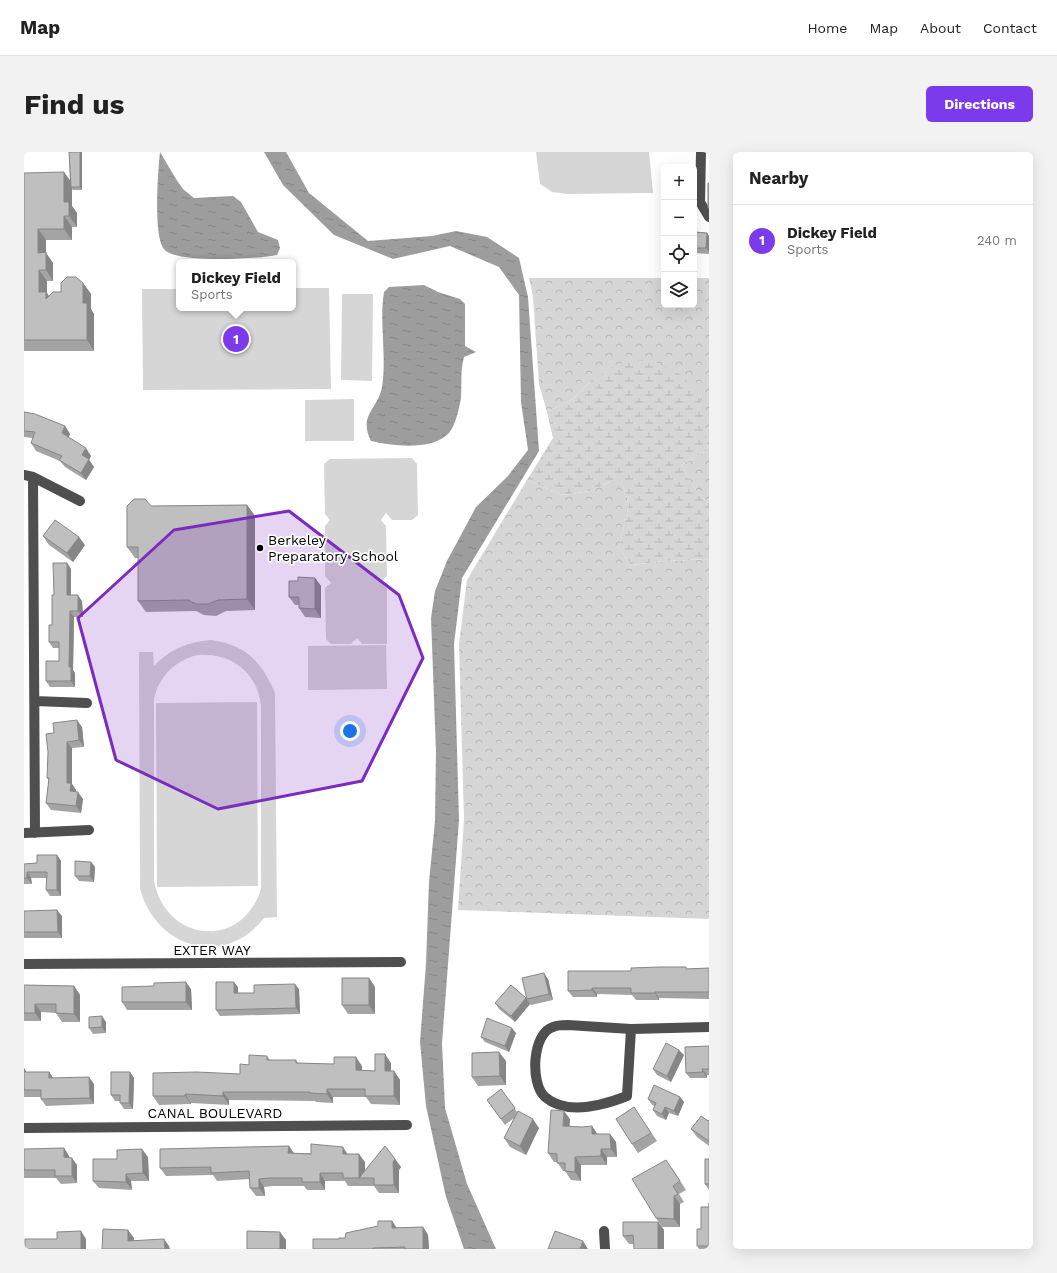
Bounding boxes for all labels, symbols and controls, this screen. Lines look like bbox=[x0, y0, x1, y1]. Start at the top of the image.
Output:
text: Map bbox=[20, 16, 60, 39]
text: Home bbox=[807, 20, 847, 36]
text: Map bbox=[869, 20, 898, 36]
text: About bbox=[920, 20, 961, 36]
text: Contact bbox=[983, 20, 1037, 36]
button: Directions bbox=[926, 86, 1033, 122]
text: Find us bbox=[24, 88, 124, 121]
map controls bbox=[661, 164, 697, 308]
button: + bbox=[661, 164, 697, 200]
text: Nearby bbox=[749, 168, 808, 188]
button: − bbox=[661, 200, 697, 236]
text: Dickey Field bbox=[787, 224, 877, 242]
text: 1 bbox=[759, 233, 765, 248]
text: 240 m bbox=[977, 233, 1017, 248]
button: locate bbox=[661, 236, 697, 272]
text: Sports bbox=[787, 242, 828, 257]
popup bbox=[176, 259, 296, 311]
text: Dickey Field bbox=[191, 269, 281, 287]
button: layers bbox=[661, 272, 697, 308]
text: Sports bbox=[191, 287, 232, 302]
pin: 1 bbox=[223, 324, 249, 354]
place label: Berkeley Preparatory School bbox=[268, 532, 399, 564]
marker: Berkeley Preparatory School bbox=[255, 543, 265, 553]
your location bbox=[340, 721, 360, 741]
street label: EXTER WAY bbox=[173, 942, 251, 958]
street label: CANAL BOULEVARD bbox=[148, 1105, 282, 1121]

